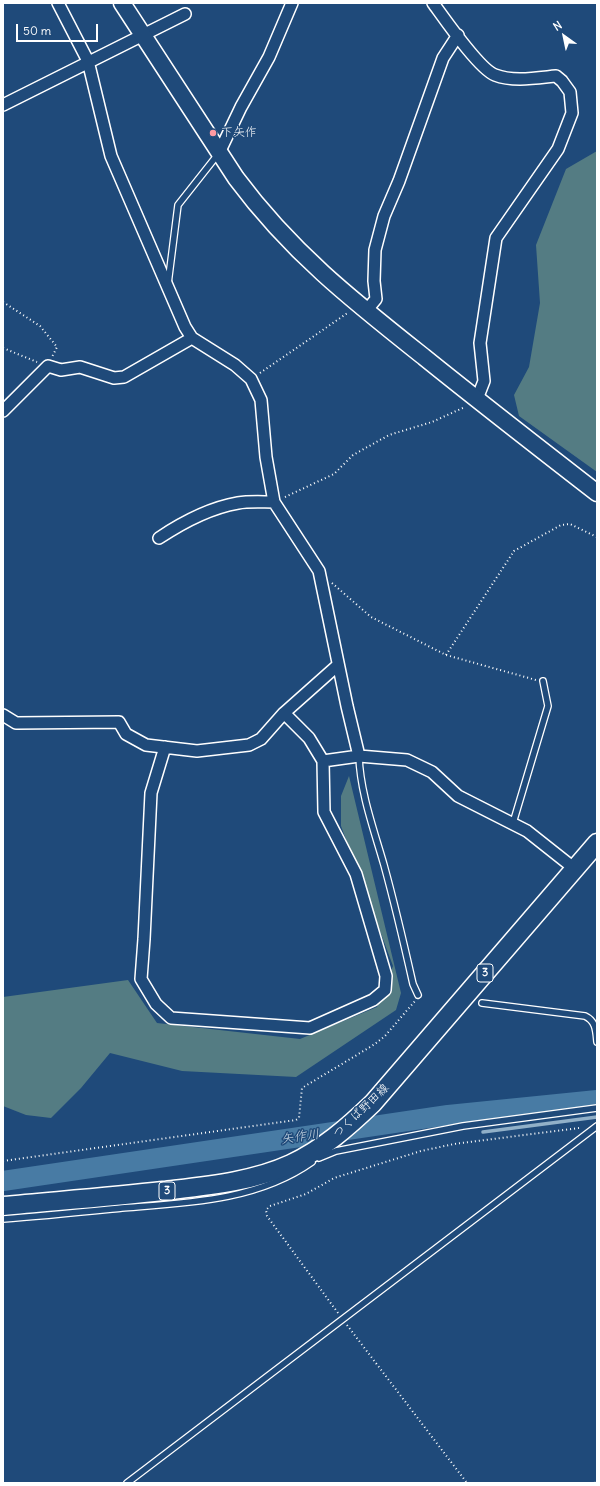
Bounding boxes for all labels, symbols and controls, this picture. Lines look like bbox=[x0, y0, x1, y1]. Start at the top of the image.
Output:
scale bar bbox=[18, 16, 100, 42]
north arrow bbox=[544, 16, 584, 56]
text: N bbox=[550, 18, 564, 34]
text: 50 m bbox=[23, 23, 51, 38]
place label: 下矢作 bbox=[221, 126, 257, 140]
marker: 下矢作 bbox=[208, 128, 218, 138]
road number: 3 bbox=[477, 964, 493, 982]
street label: つくば野田線 bbox=[330, 1081, 392, 1141]
water label: 矢作川 bbox=[280, 1127, 320, 1147]
road number: 3 bbox=[159, 1182, 175, 1200]

